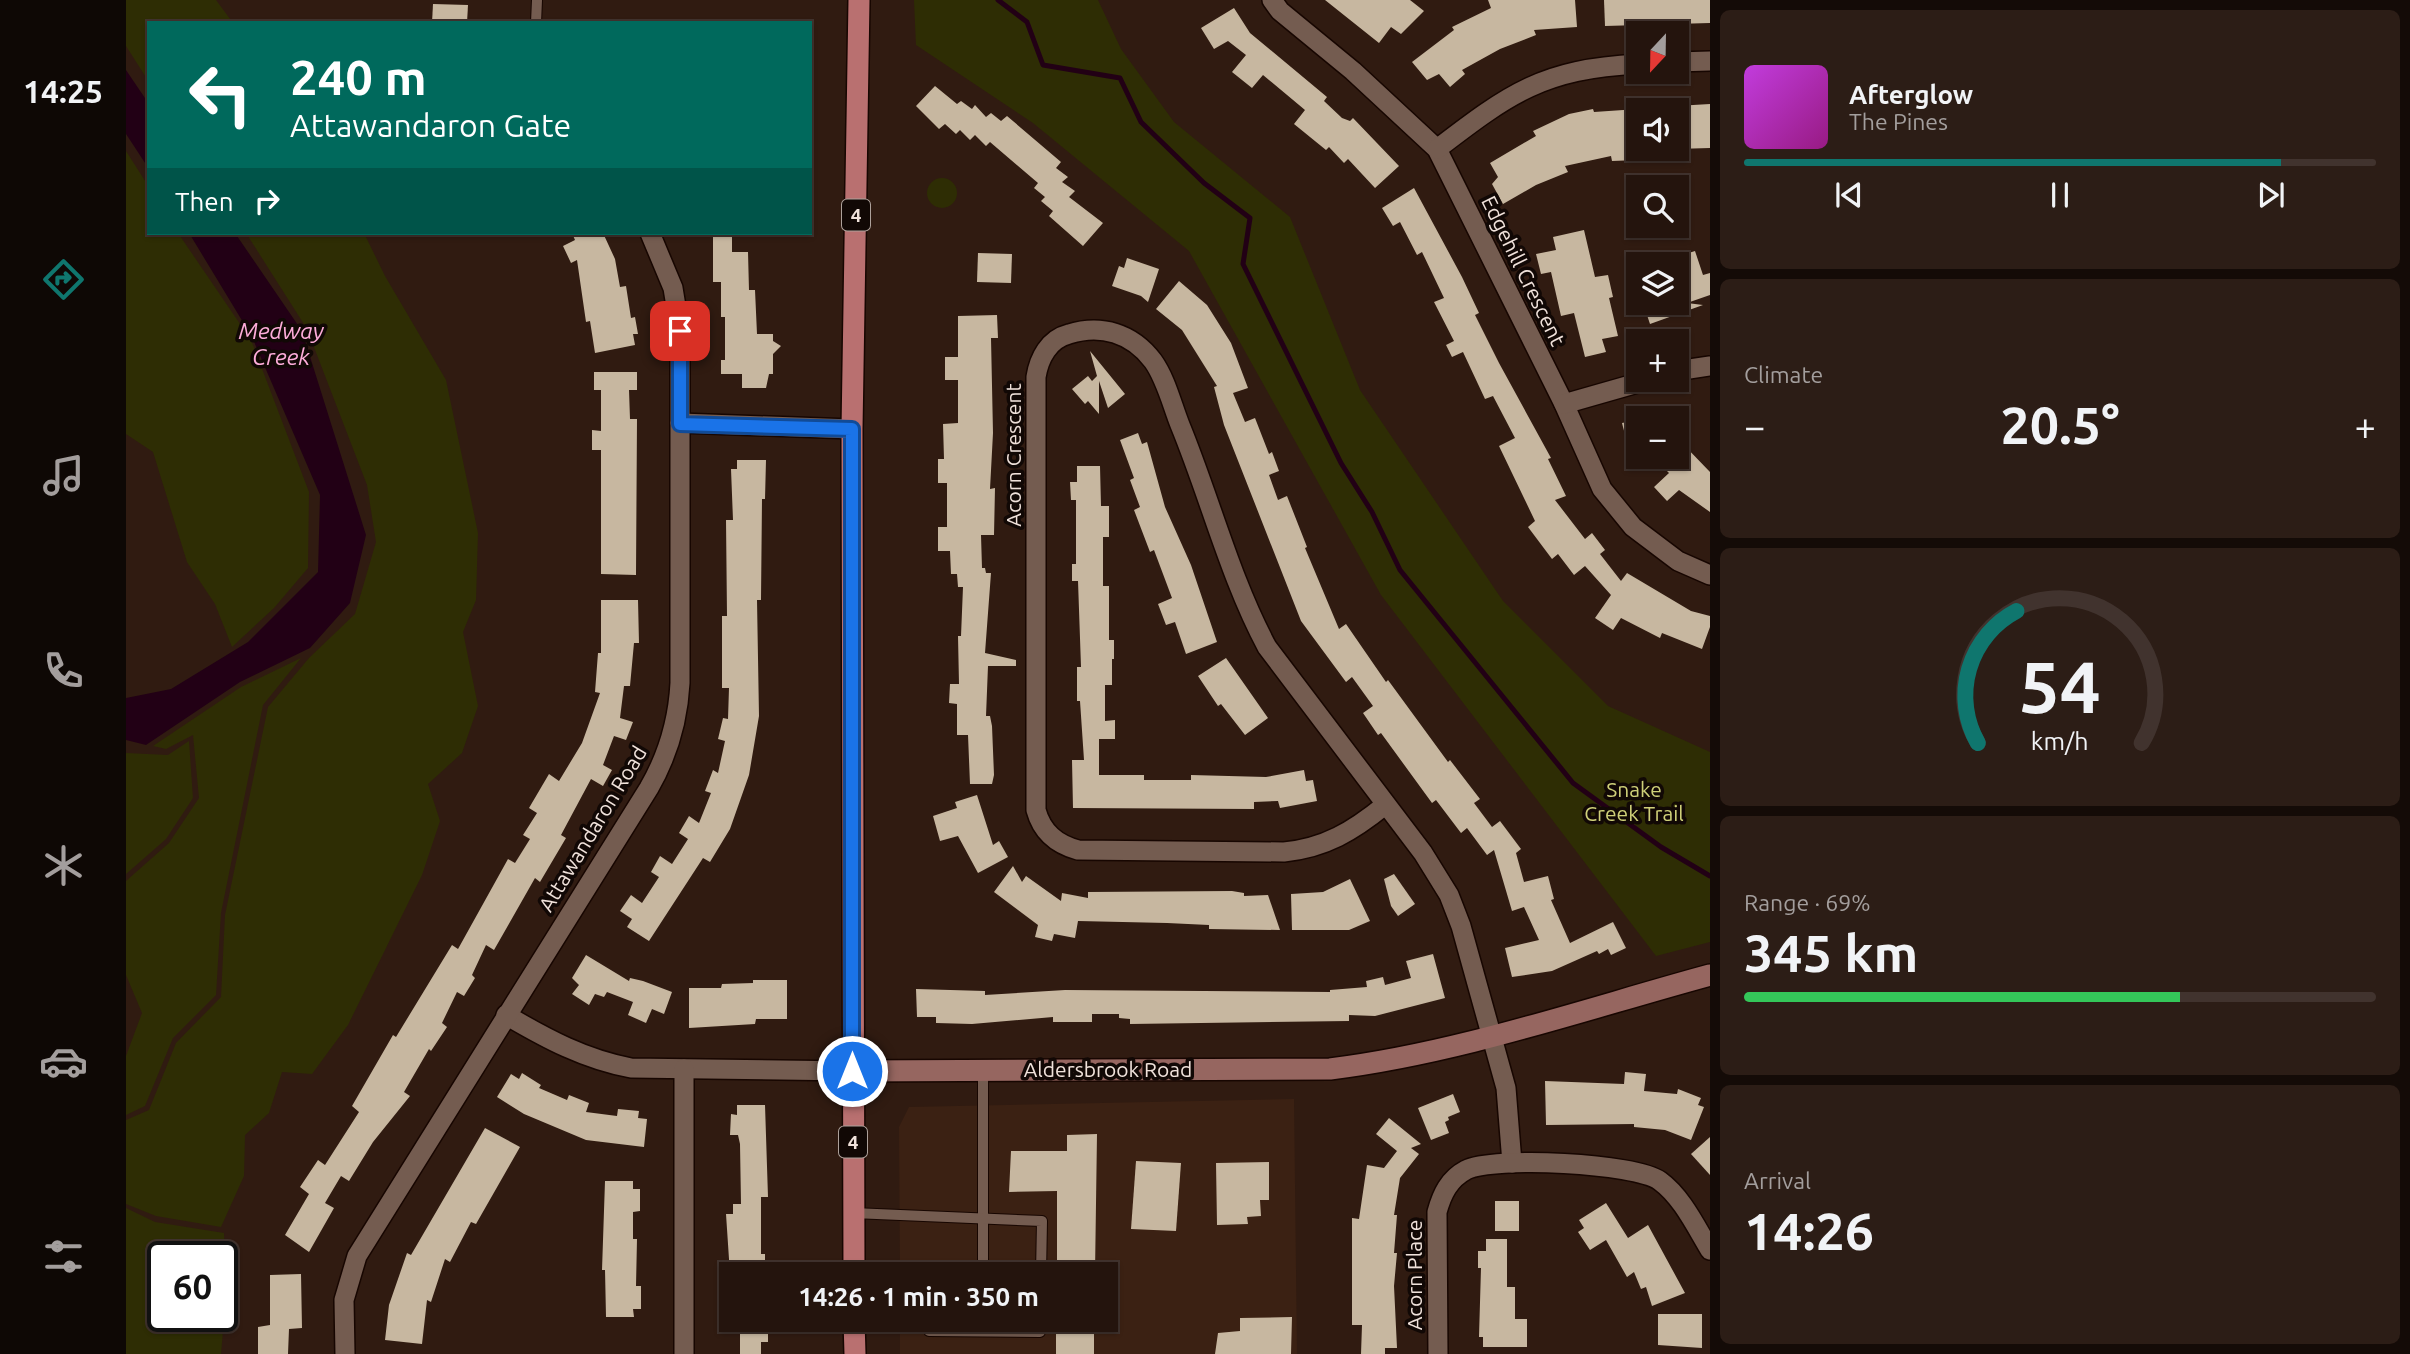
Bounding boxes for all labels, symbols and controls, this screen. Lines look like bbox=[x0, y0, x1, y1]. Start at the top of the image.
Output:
north arrow bbox=[1626, 21, 1689, 84]
map controls bbox=[1626, 21, 1689, 469]
icon: left bbox=[175, 49, 266, 140]
text: 240 m bbox=[290, 49, 427, 104]
text: 14:25 bbox=[23, 73, 103, 109]
text: Afterglow bbox=[1849, 80, 1973, 109]
button: sound bbox=[1626, 98, 1689, 161]
text: Attawandaron Gate bbox=[290, 107, 571, 143]
text: The Pines bbox=[1849, 109, 1948, 134]
button: search bbox=[1626, 175, 1689, 238]
icon: previous bbox=[1830, 176, 1868, 214]
icon: pause bbox=[2041, 176, 2079, 214]
icon: next bbox=[2252, 176, 2290, 214]
icon: right bbox=[248, 182, 286, 220]
text: Then bbox=[175, 187, 234, 216]
street label: Edgehill Crescent bbox=[1477, 192, 1571, 349]
road number: 4 bbox=[842, 200, 870, 230]
button: layers bbox=[1626, 252, 1689, 315]
icon: directions bbox=[39, 255, 88, 304]
pin bbox=[650, 301, 710, 361]
icon: arrive bbox=[661, 312, 699, 350]
water label: Medway Creek bbox=[238, 318, 325, 369]
button: + bbox=[1626, 329, 1689, 392]
text: Climate bbox=[1744, 362, 1823, 387]
street label: Acorn Crescent bbox=[1001, 383, 1025, 527]
text: 20.5° bbox=[2000, 396, 2120, 454]
text: − bbox=[1744, 405, 1765, 447]
text: + bbox=[2355, 405, 2376, 447]
button: − bbox=[1626, 406, 1689, 469]
icon: music bbox=[39, 451, 88, 500]
text: 54 bbox=[2019, 645, 2101, 727]
icon: phone bbox=[39, 646, 88, 695]
text: km/h bbox=[2031, 727, 2089, 755]
street label: Attawandaron Road bbox=[533, 742, 651, 915]
park label: Snake Creek Trail bbox=[1584, 777, 1684, 825]
icon: climate bbox=[39, 841, 88, 890]
text: Range · 69% bbox=[1744, 890, 1871, 915]
text: 345 km bbox=[1744, 924, 1918, 982]
position arrow bbox=[815, 1034, 889, 1108]
icon: car bbox=[39, 1037, 88, 1086]
street label: Aldersbrook Road bbox=[1024, 1057, 1192, 1081]
road number: 4 bbox=[839, 1126, 867, 1158]
text: Arrival bbox=[1744, 1168, 1811, 1193]
text: 14:26 bbox=[1744, 1202, 1874, 1260]
street label: Acorn Place bbox=[1402, 1220, 1426, 1330]
icon: filters bbox=[39, 1232, 88, 1281]
speed limit sign: 60 bbox=[147, 1241, 238, 1332]
text: 14:26 · 1 min · 350 m bbox=[798, 1282, 1039, 1311]

